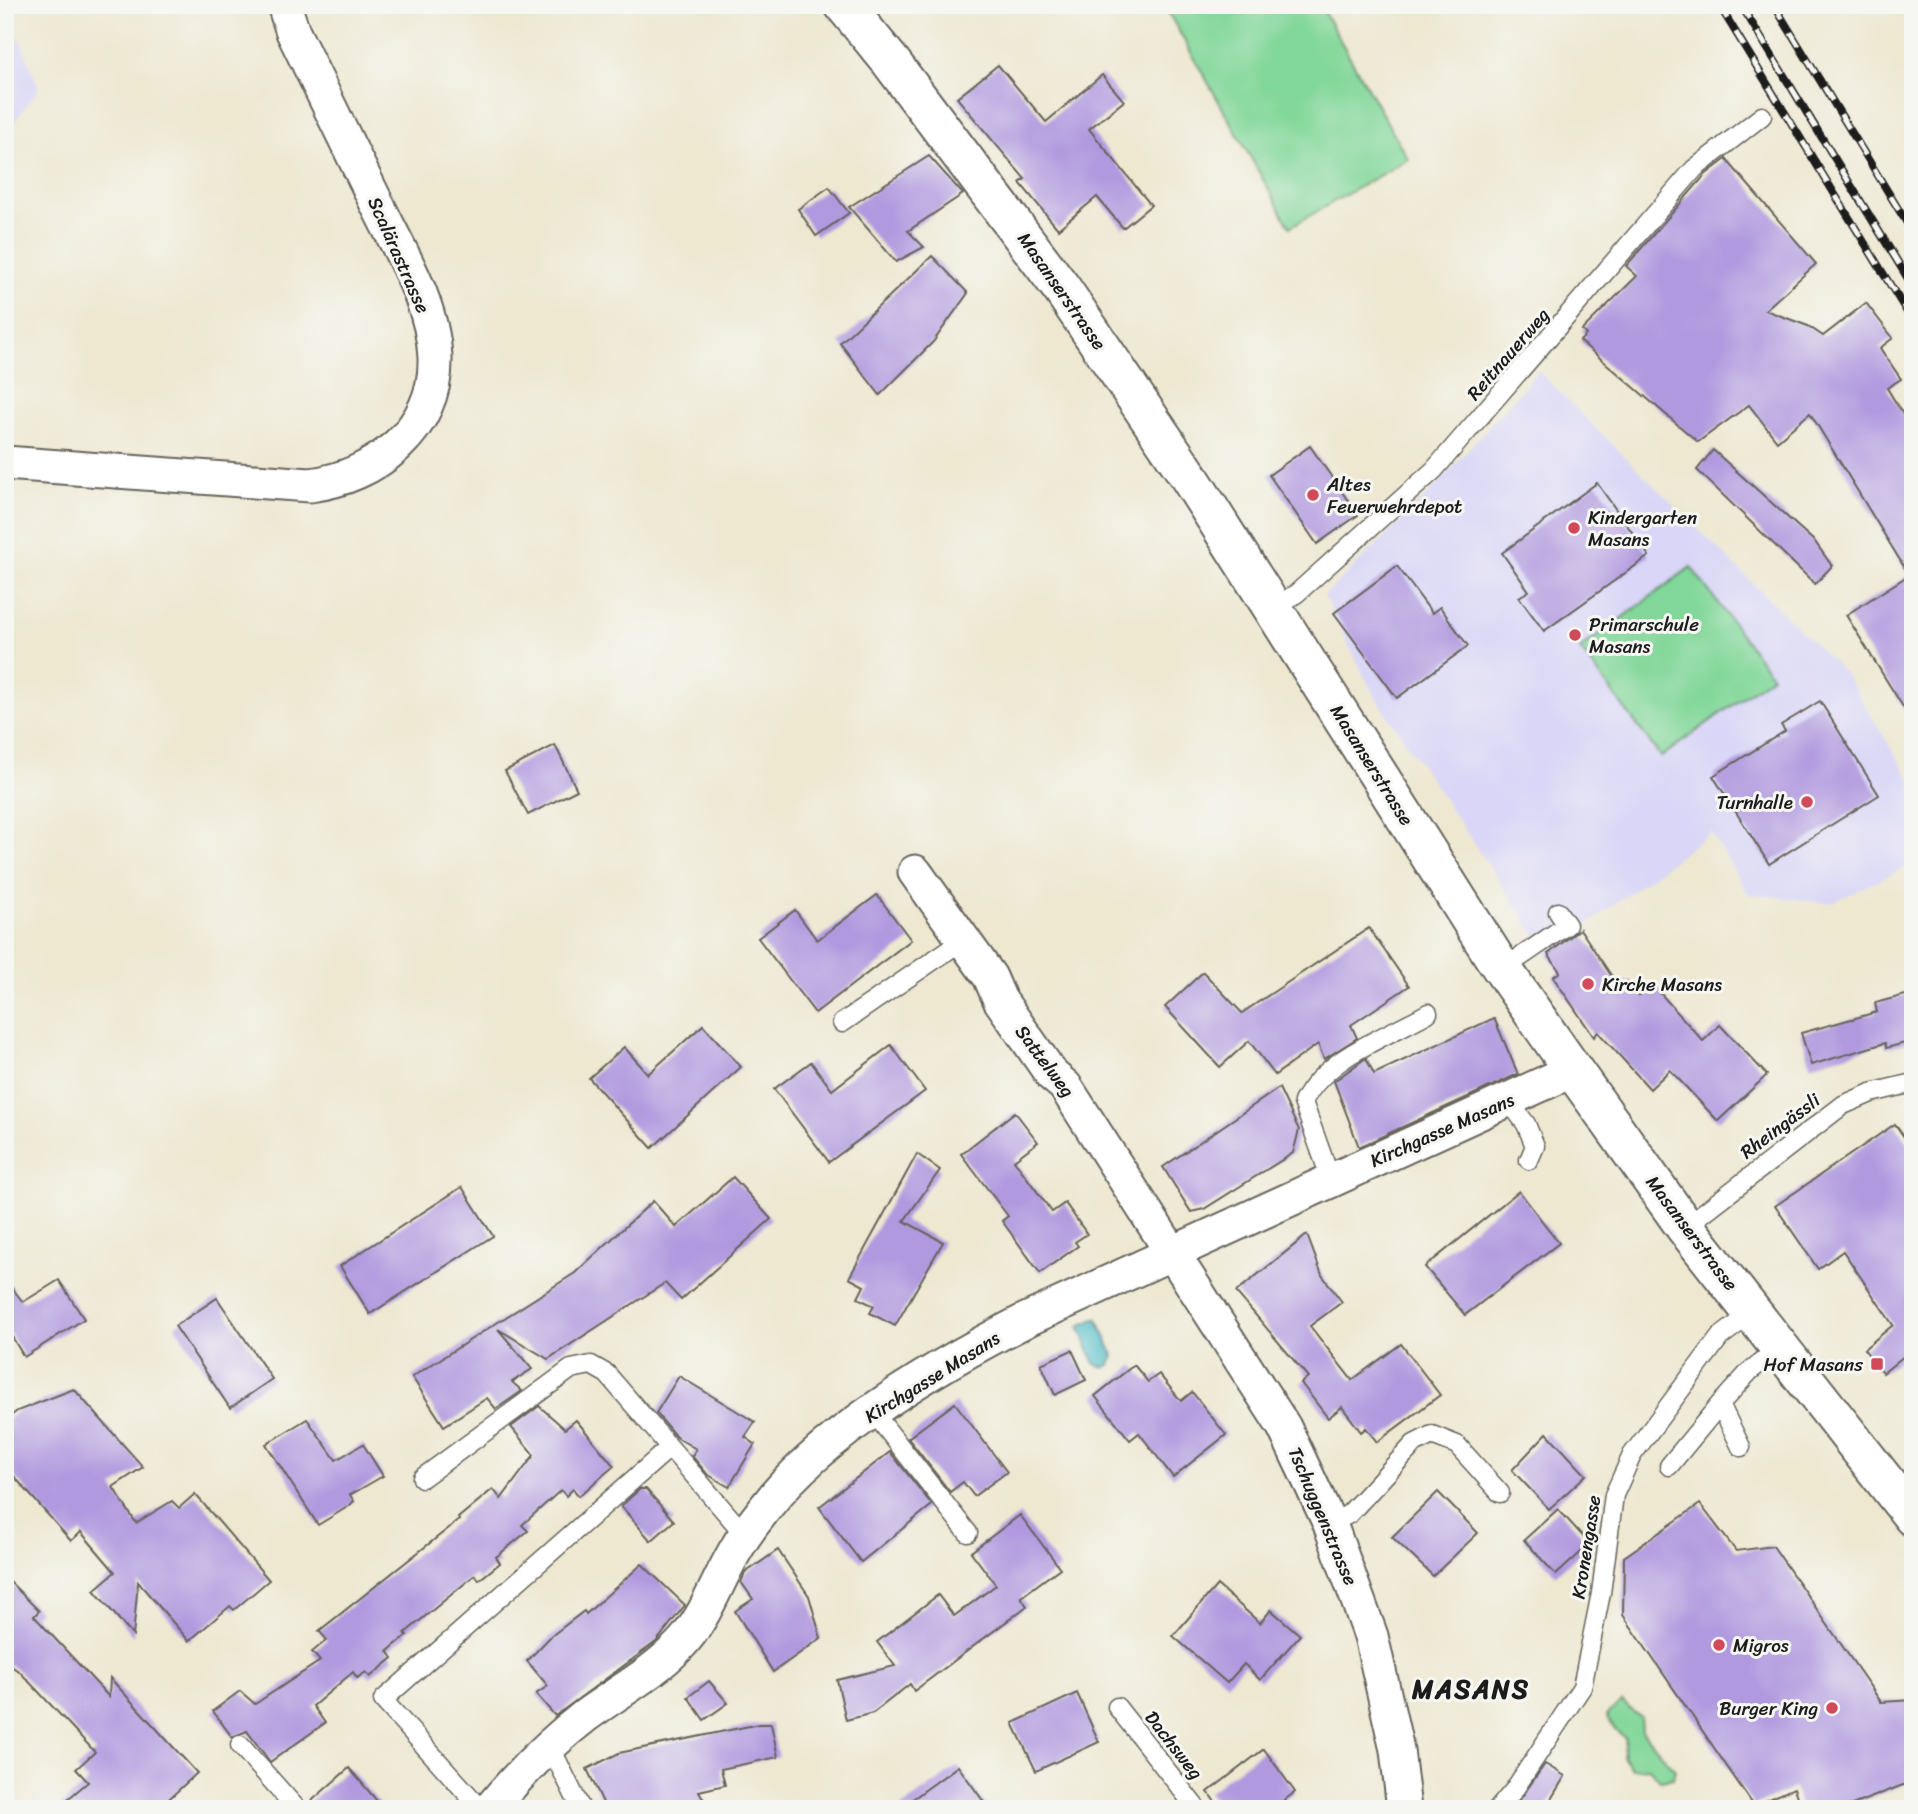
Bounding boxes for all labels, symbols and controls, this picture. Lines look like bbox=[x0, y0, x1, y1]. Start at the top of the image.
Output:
street label: Scalärastrasse bbox=[359, 191, 440, 319]
street label: Masanserstrasse bbox=[1009, 225, 1115, 357]
street label: Reitnauerweg bbox=[1458, 300, 1558, 408]
place label: Altes Feuerwehrdepot bbox=[1326, 468, 1462, 523]
marker: Altes Feuerwehrdepot bbox=[1305, 487, 1321, 503]
place label: Kindergarten Masans bbox=[1588, 501, 1697, 556]
marker: Kindergarten Masans bbox=[1566, 520, 1582, 536]
place label: Primarschule Masans bbox=[1589, 608, 1699, 663]
marker: Primarschule Masans bbox=[1567, 627, 1583, 643]
street label: Masanserstrasse bbox=[1321, 698, 1423, 833]
place label: Turnhalle bbox=[1716, 786, 1793, 819]
marker: Turnhalle bbox=[1799, 794, 1815, 810]
place label: Kirche Masans bbox=[1602, 968, 1722, 1001]
marker: Kirche Masans bbox=[1580, 976, 1596, 992]
street label: Sattelweg bbox=[1006, 1017, 1084, 1105]
street label: Kirchgasse Masans bbox=[1364, 1083, 1520, 1177]
street label: Rheingässli bbox=[1733, 1084, 1828, 1167]
street label: Masanserstrasse bbox=[1637, 1168, 1747, 1298]
street label: Kirchgasse Masans bbox=[857, 1322, 1007, 1432]
place label: Hof Masans bbox=[1763, 1348, 1863, 1381]
marker: Hof Masans bbox=[1869, 1356, 1885, 1372]
street label: Tschuggenstrasse bbox=[1279, 1441, 1367, 1591]
street label: Kronengasse bbox=[1562, 1492, 1611, 1601]
place label: Migros bbox=[1733, 1629, 1789, 1662]
marker: Migros bbox=[1711, 1637, 1727, 1653]
district label: MASANS bbox=[1411, 1666, 1530, 1712]
place label: Burger King bbox=[1719, 1692, 1818, 1725]
marker: Burger King bbox=[1824, 1700, 1840, 1716]
street label: Dachsweg bbox=[1136, 1703, 1212, 1787]

